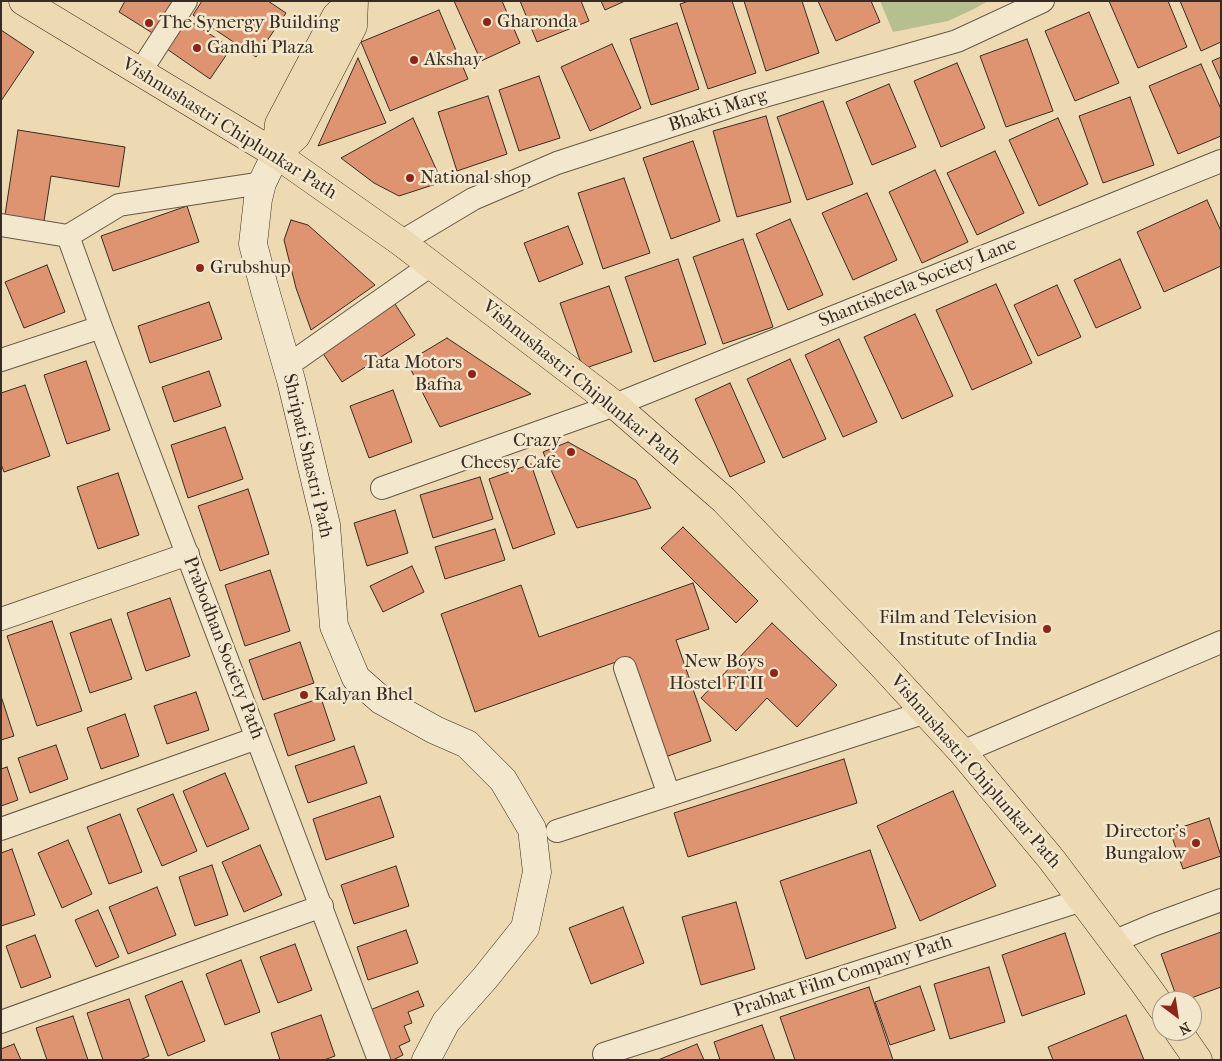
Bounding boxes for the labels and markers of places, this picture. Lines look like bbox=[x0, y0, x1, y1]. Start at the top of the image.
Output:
place label: Gharonda bbox=[497, 11, 577, 33]
place label: The Synergy Building bbox=[159, 12, 340, 34]
marker: Gharonda bbox=[481, 16, 493, 28]
marker: The Synergy Building bbox=[143, 17, 155, 29]
place label: Gandhi Plaza bbox=[207, 37, 314, 59]
marker: Gandhi Plaza bbox=[191, 42, 203, 54]
place label: Akshay bbox=[424, 49, 482, 71]
marker: Akshay bbox=[408, 54, 420, 66]
place label: National shop bbox=[420, 167, 531, 189]
marker: National shop bbox=[404, 172, 416, 184]
place label: Grubshup bbox=[210, 257, 291, 279]
marker: Grubshup bbox=[194, 262, 206, 274]
place label: Tata Motors Bafna bbox=[364, 352, 462, 396]
marker: Tata Motors Bafna bbox=[466, 368, 478, 380]
place label: Crazy Cheesy Cafe bbox=[461, 430, 561, 474]
marker: Crazy Cheesy Cafe bbox=[565, 446, 577, 458]
place label: Film and Television Institute of India bbox=[879, 607, 1037, 651]
marker: Film and Television Institute of India bbox=[1041, 623, 1053, 635]
place label: New Boys Hostel FTII bbox=[669, 651, 764, 695]
marker: New Boys Hostel FTII bbox=[768, 667, 780, 679]
place label: Kalyan Bhel bbox=[314, 684, 413, 706]
marker: Kalyan Bhel bbox=[298, 689, 310, 701]
place label: Director's Bungalow bbox=[1104, 821, 1186, 865]
marker: Director's Bungalow bbox=[1190, 837, 1202, 849]

